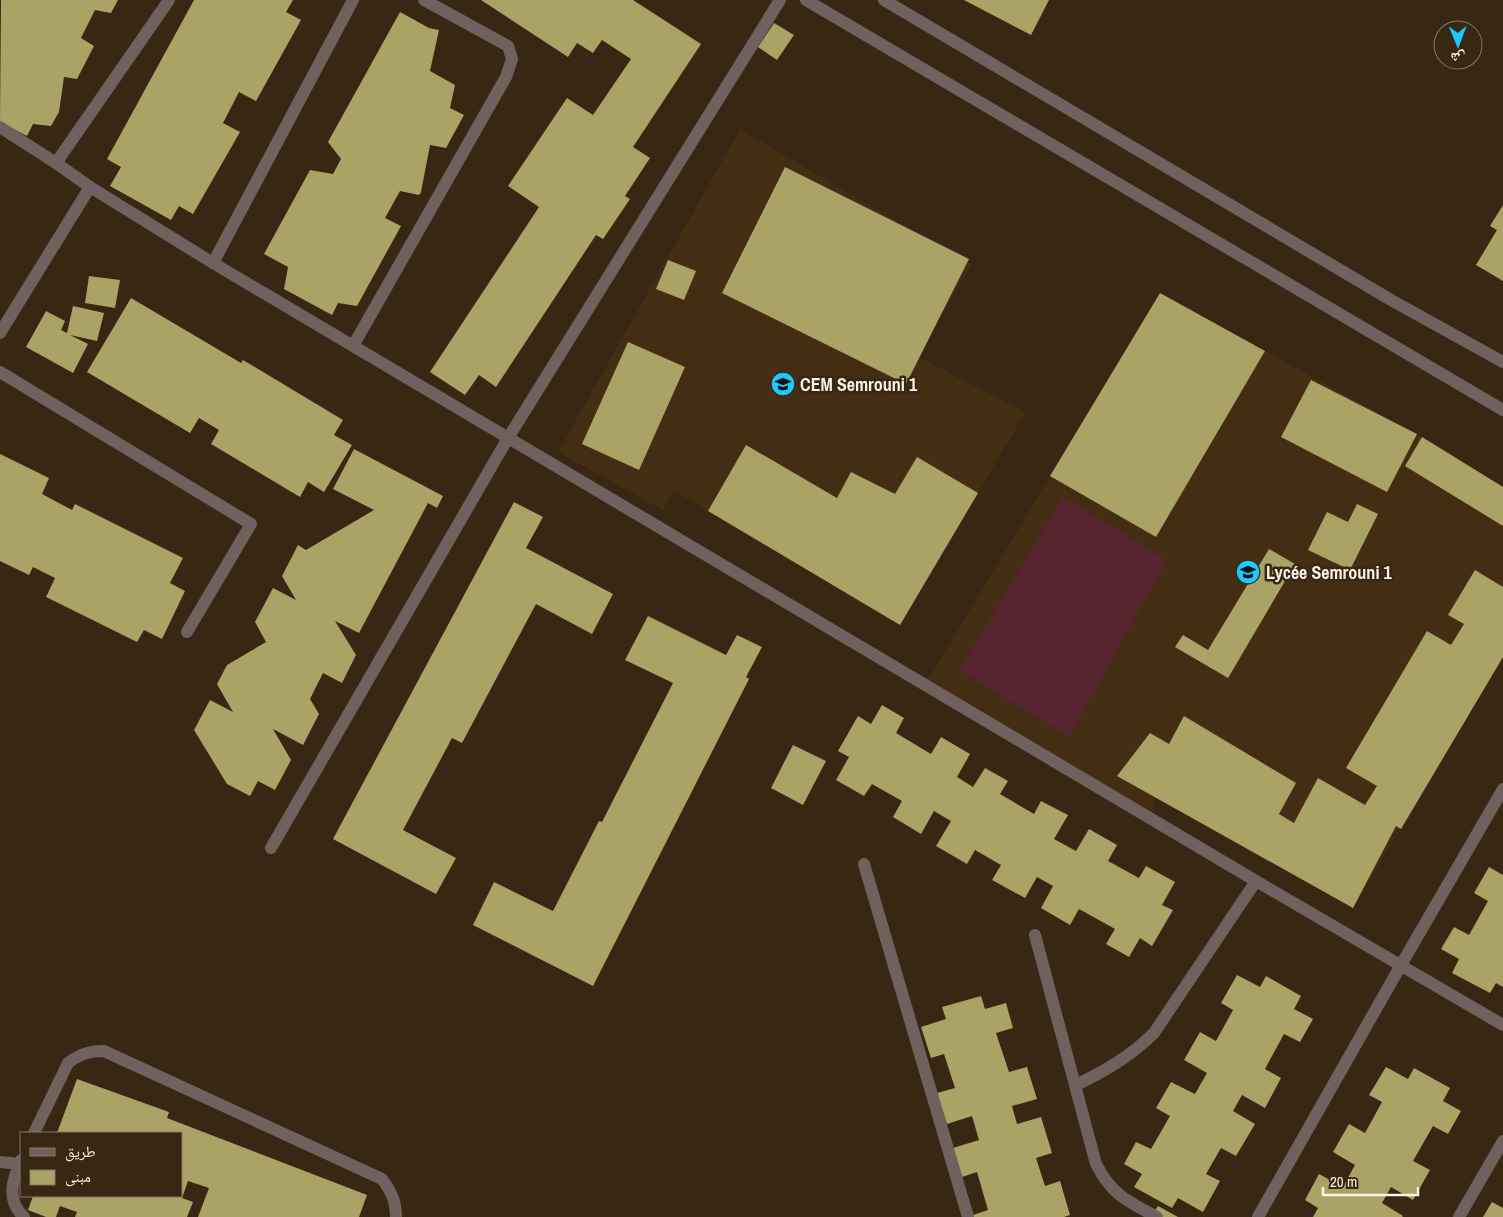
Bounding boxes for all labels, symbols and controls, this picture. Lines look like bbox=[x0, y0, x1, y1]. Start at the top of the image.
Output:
north arrow bbox=[1433, 20, 1483, 70]
text: ش bbox=[1451, 49, 1466, 67]
school or university icon: CEM Semrouni 1 bbox=[770, 371, 796, 397]
place label: CEM Semrouni 1 bbox=[800, 372, 918, 397]
school or university icon: Lycée Semrouni 1 bbox=[1235, 559, 1261, 585]
place label: Lycée Semrouni 1 bbox=[1266, 560, 1393, 585]
legend bbox=[20, 1132, 182, 1197]
text: طريق bbox=[65, 1141, 96, 1162]
scale bar bbox=[1323, 1164, 1418, 1196]
text: مبنى bbox=[65, 1166, 91, 1187]
text: 20 m bbox=[1330, 1171, 1357, 1192]

